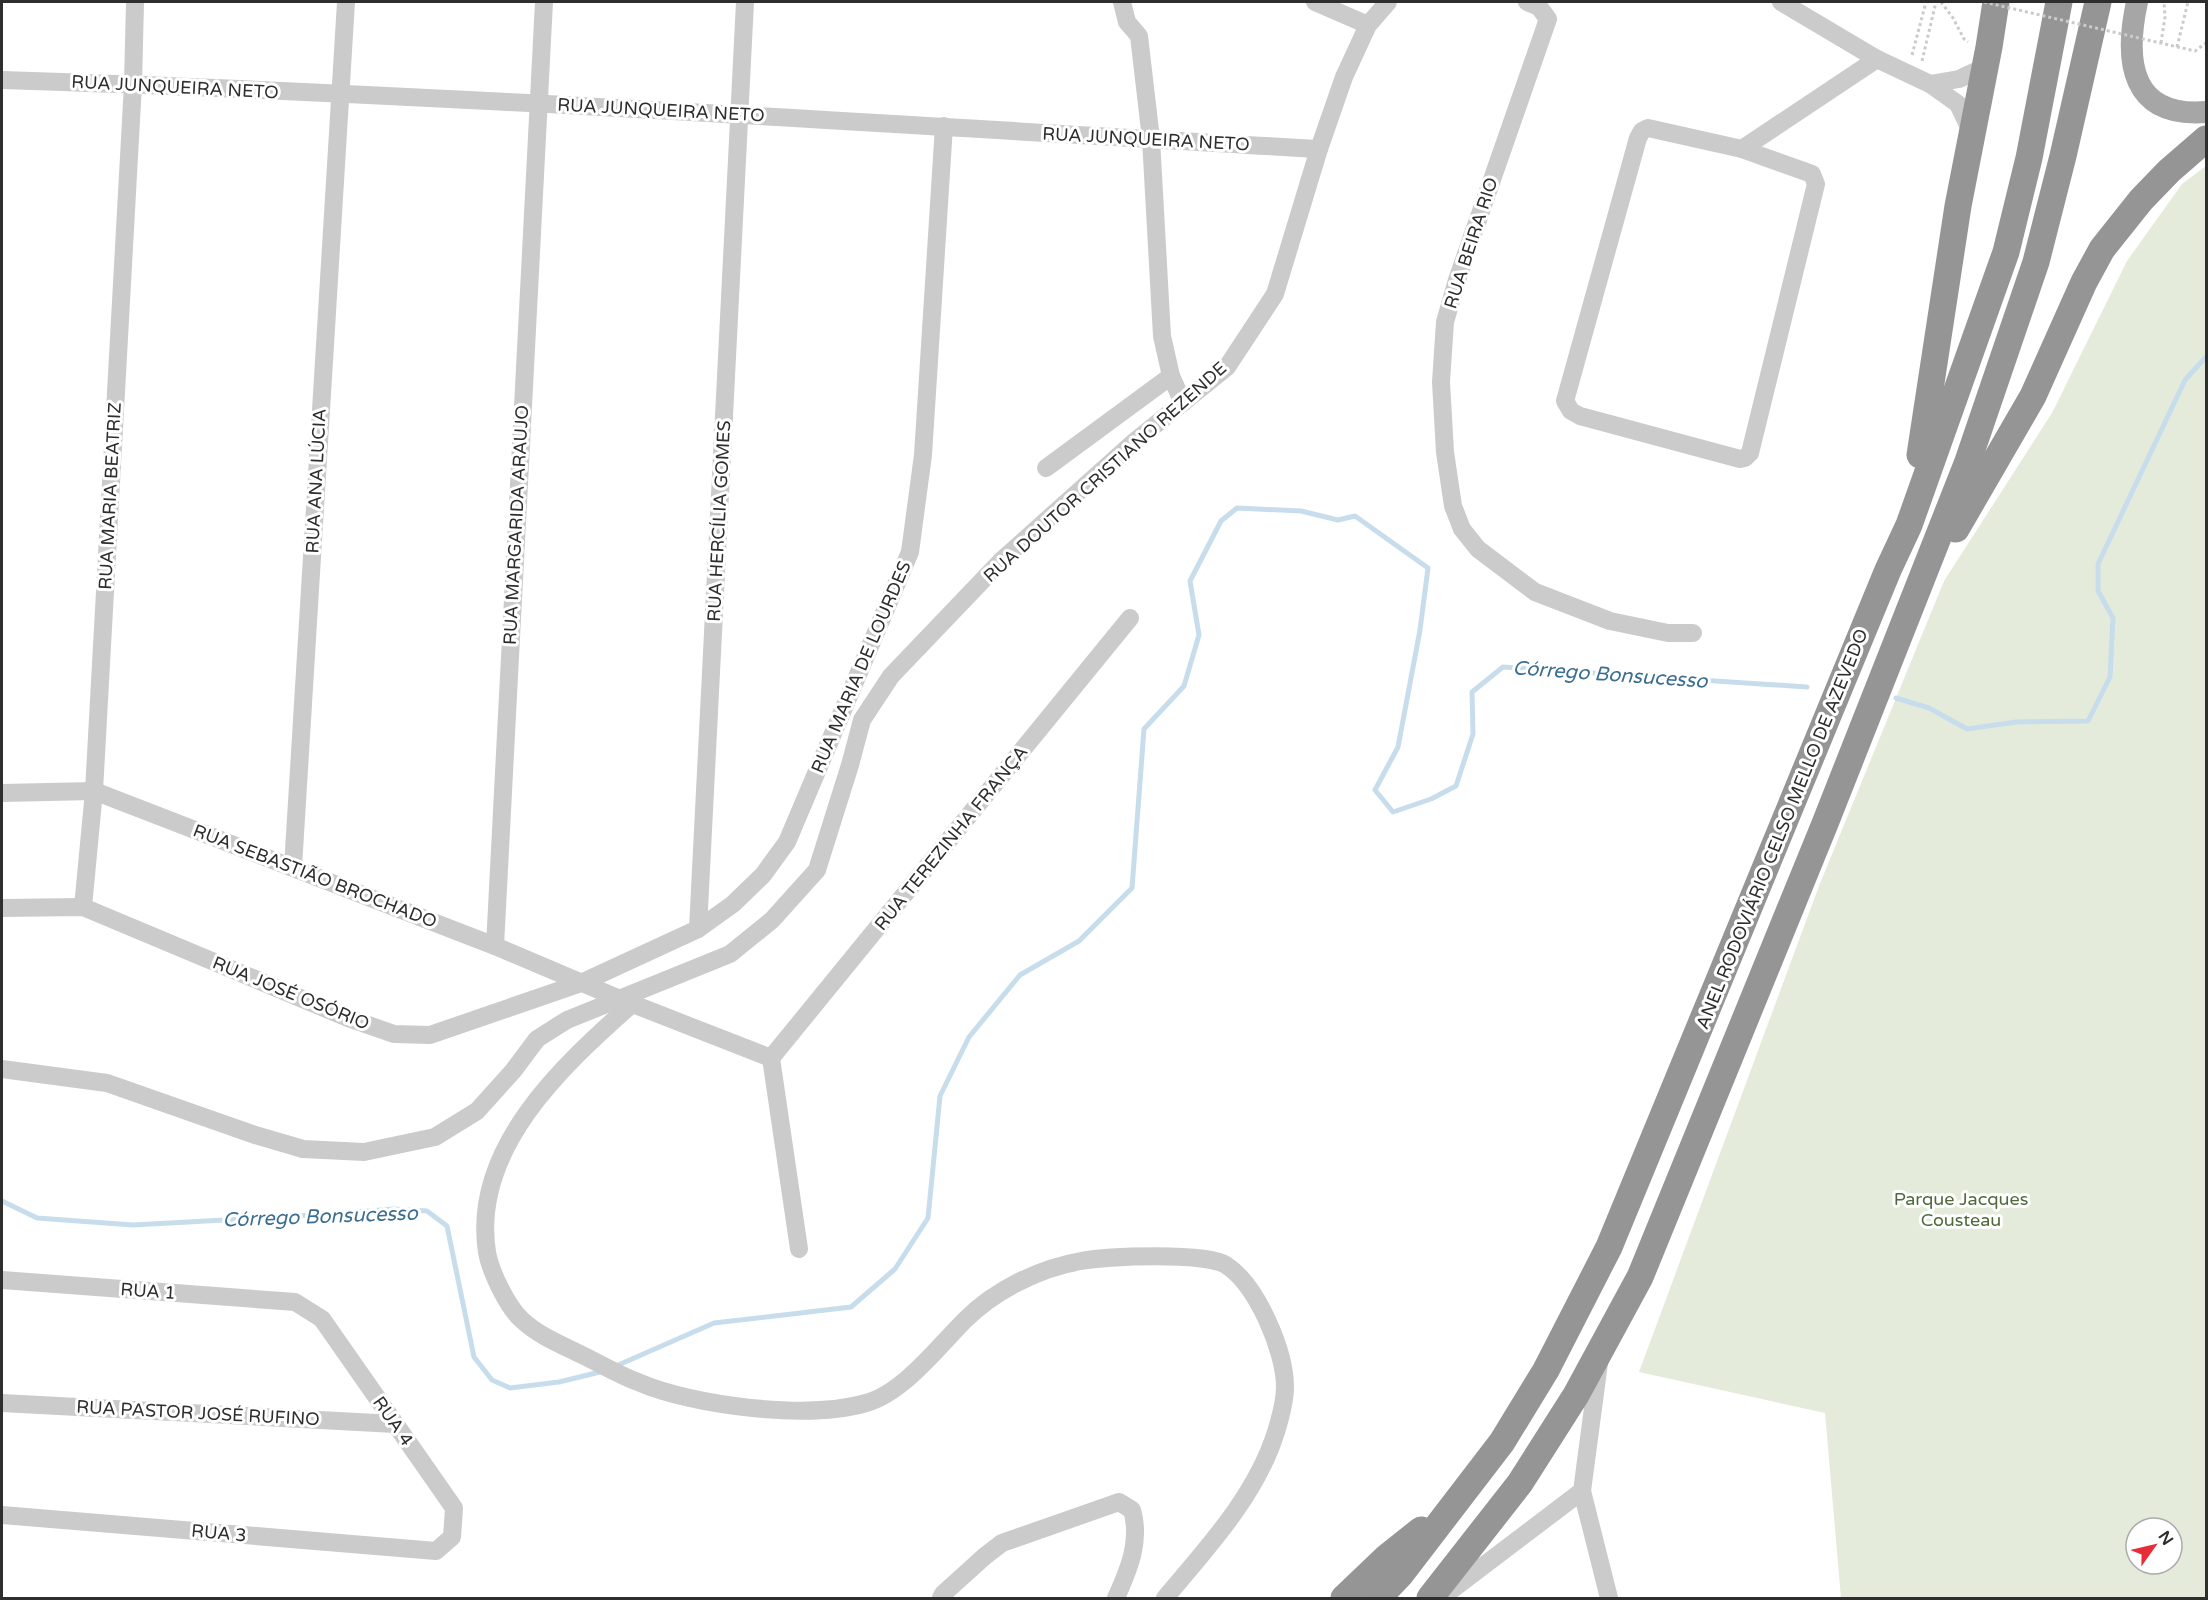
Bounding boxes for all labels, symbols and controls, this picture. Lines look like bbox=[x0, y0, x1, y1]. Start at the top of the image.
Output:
street label: RUA JUNQUEIRA NETO bbox=[71, 71, 279, 103]
street label: RUA JUNQUEIRA NETO bbox=[557, 94, 765, 126]
street label: RUA JUNQUEIRA NETO bbox=[1042, 123, 1250, 155]
street label: RUA BEIRA RIO bbox=[1439, 175, 1503, 311]
street label: RUA DOUTOR CRISTIANO REZENDE bbox=[979, 357, 1231, 587]
street label: RUA MARIA BEATRIZ bbox=[94, 402, 126, 590]
street label: RUA MARGARIDA ARAUJO bbox=[499, 404, 533, 646]
street label: RUA ANA LÚCIA bbox=[301, 408, 331, 554]
street label: RUA HERCÍLIA GOMES bbox=[703, 420, 735, 622]
street label: RUA MARIA DE LOURDES bbox=[806, 558, 916, 776]
street label: ANEL RODOVIÁRIO CELSO MELLO DE AZEVEDO bbox=[1691, 626, 1873, 1032]
water label: Córrego Bonsucesso bbox=[1512, 656, 1709, 694]
street label: RUA TEREZINHA FRANÇA bbox=[870, 741, 1032, 935]
street label: RUA SEBASTIÃO BROCHADO bbox=[190, 819, 440, 933]
street label: RUA JOSÉ OSÓRIO bbox=[209, 951, 373, 1035]
park label: Parque Jacques Cousteau bbox=[1894, 1188, 2028, 1231]
water label: Córrego Bonsucesso bbox=[222, 1202, 419, 1232]
street label: RUA 1 bbox=[120, 1278, 176, 1304]
street label: RUA 4 bbox=[368, 1392, 418, 1450]
street label: RUA PASTOR JOSÉ RUFINO bbox=[76, 1396, 320, 1430]
north arrow bbox=[2124, 1516, 2184, 1576]
street label: RUA 3 bbox=[190, 1520, 248, 1546]
text: N bbox=[2154, 1527, 2177, 1549]

